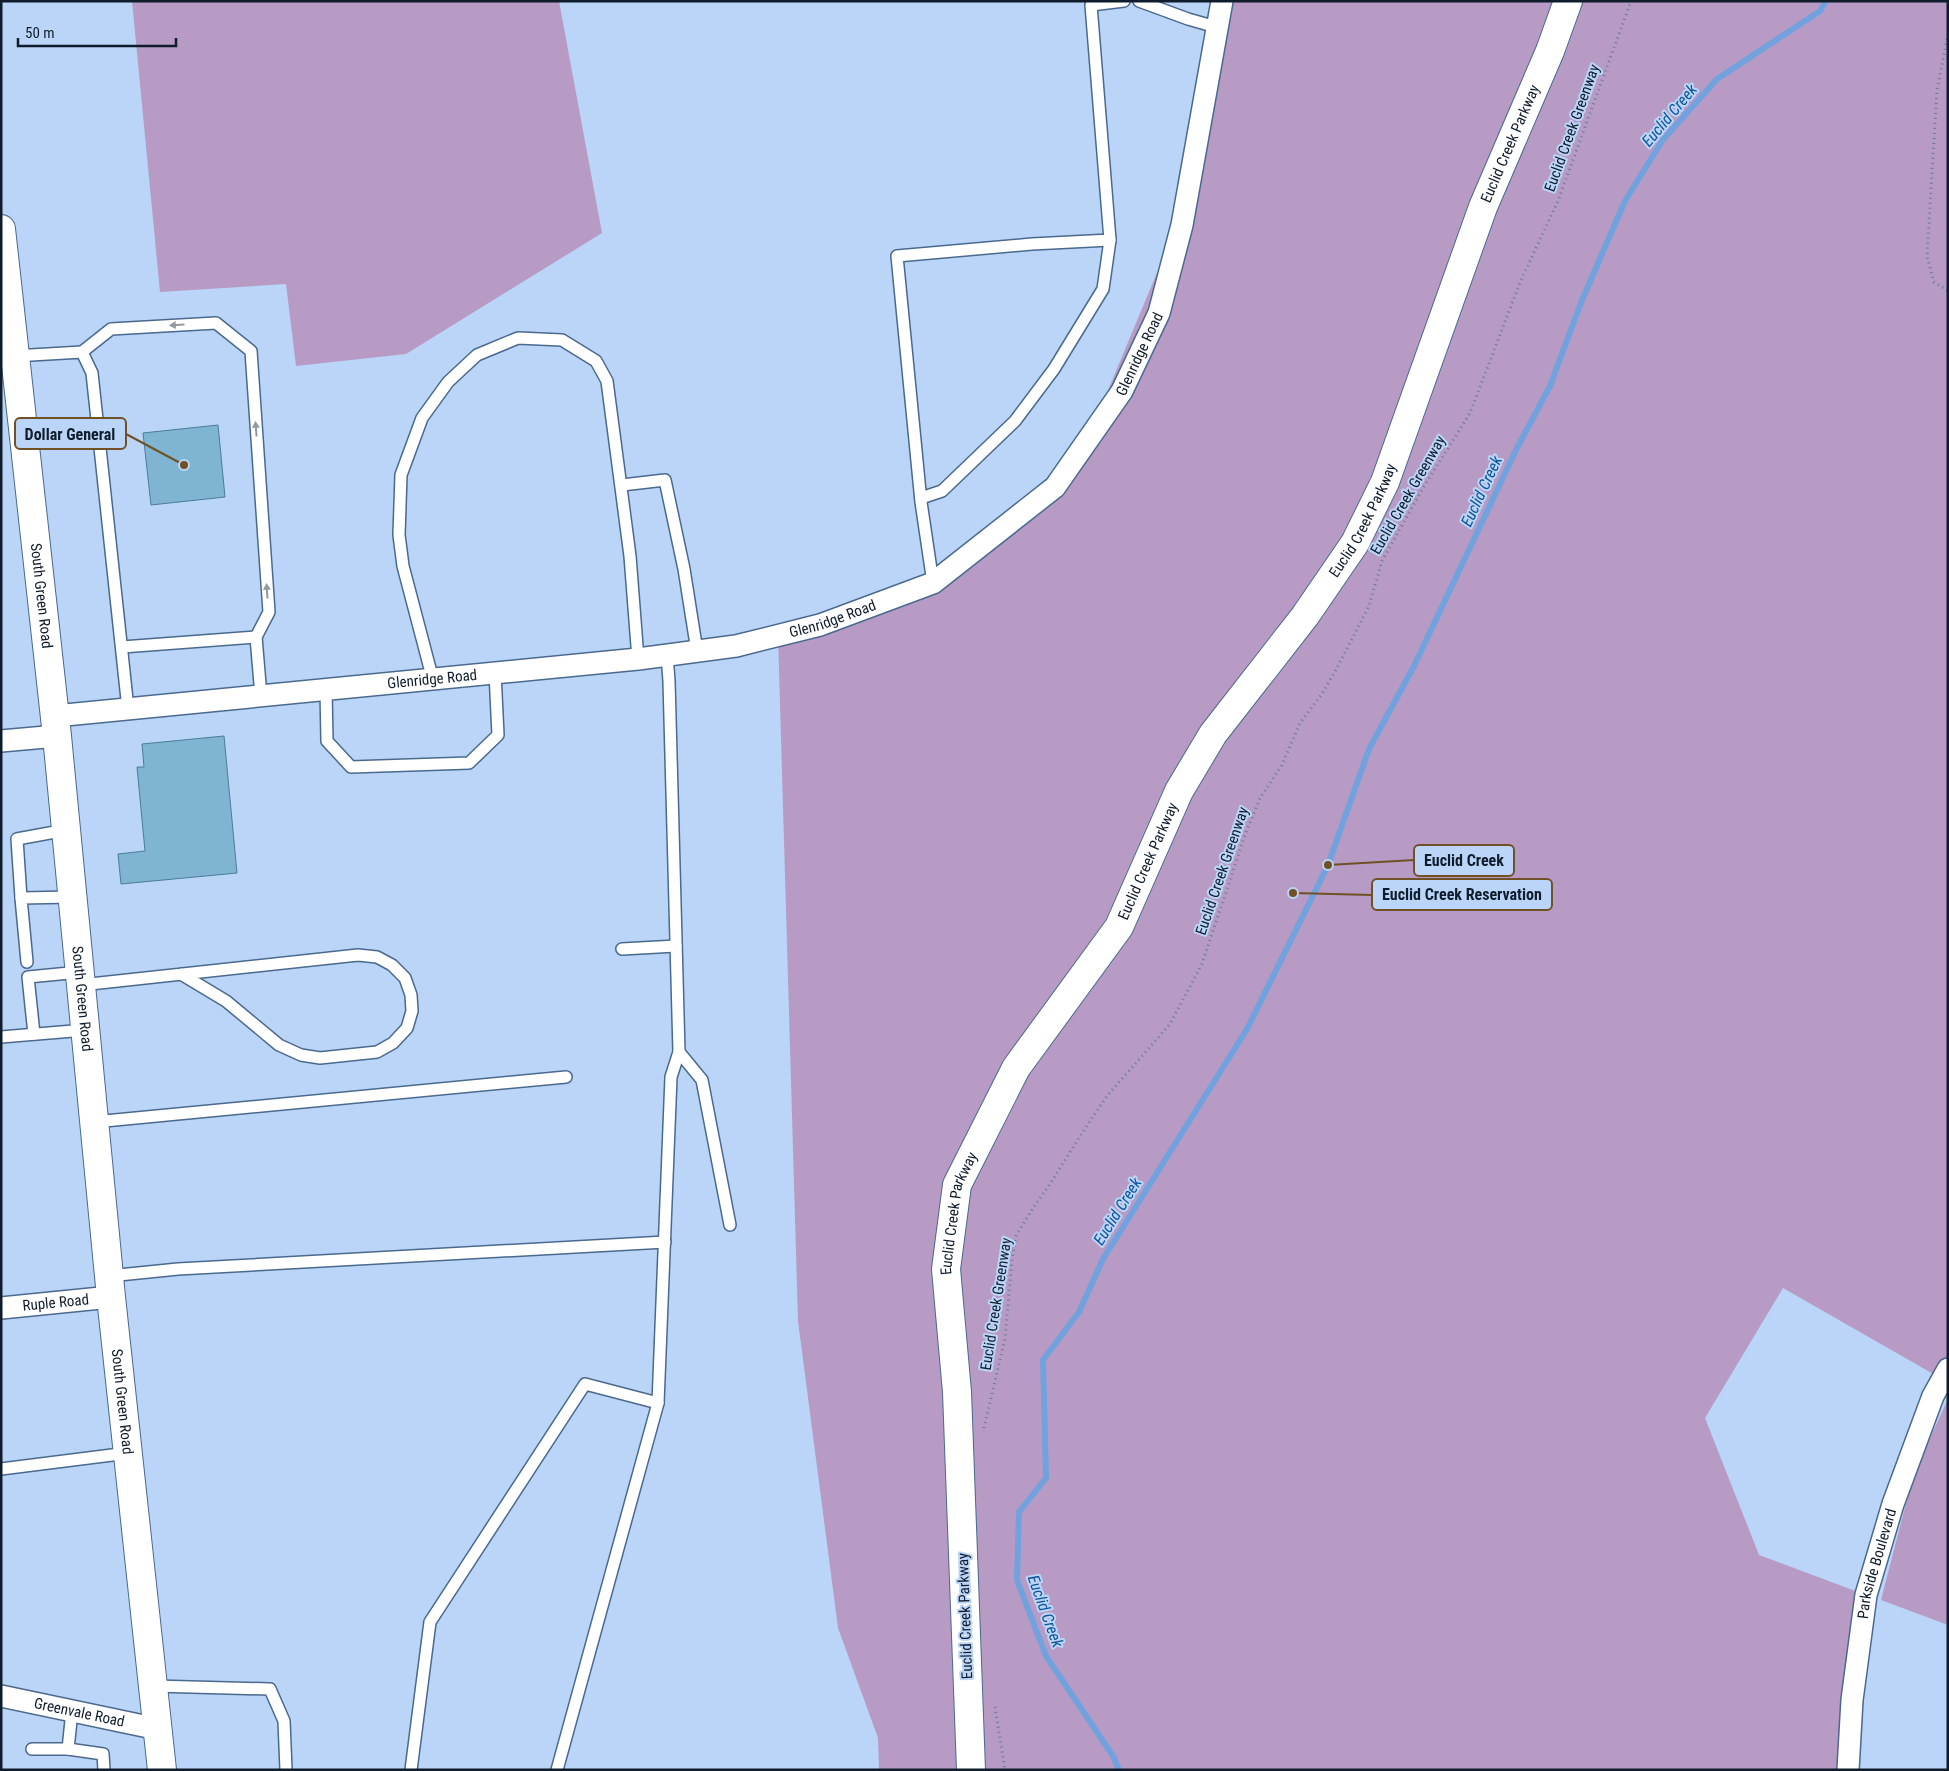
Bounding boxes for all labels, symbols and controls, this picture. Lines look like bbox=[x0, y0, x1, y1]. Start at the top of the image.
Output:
scale bar bbox=[18, 15, 175, 47]
text: 50 m bbox=[25, 24, 55, 42]
street label: Euclid Creek Greenway bbox=[1541, 62, 1603, 194]
water label: Euclid Creek bbox=[1638, 79, 1702, 150]
street label: Euclid Creek Parkway bbox=[1477, 82, 1543, 205]
street label: Glenridge Road bbox=[1112, 309, 1167, 399]
one-way arrow bbox=[169, 321, 185, 329]
callout: Dollar General bbox=[15, 418, 126, 449]
one-way arrow bbox=[252, 421, 260, 437]
text: Dollar General bbox=[25, 425, 115, 444]
street label: Euclid Creek Greenway bbox=[1367, 432, 1449, 558]
water label: Euclid Creek bbox=[1457, 452, 1506, 530]
street label: Euclid Creek Parkway bbox=[1325, 461, 1400, 581]
street label: South Green Road bbox=[27, 542, 56, 649]
one-way arrow bbox=[263, 583, 271, 599]
street label: Glenridge Road bbox=[787, 596, 878, 641]
street label: Glenridge Road bbox=[386, 666, 478, 692]
street label: Euclid Creek Parkway bbox=[1114, 800, 1182, 923]
street label: Euclid Creek Greenway bbox=[1192, 805, 1252, 937]
callout: Euclid Creek bbox=[1414, 845, 1514, 876]
text: Euclid Creek bbox=[1424, 851, 1504, 870]
callout: Euclid Creek Reservation bbox=[1372, 879, 1552, 910]
text: Euclid Creek Reservation bbox=[1382, 885, 1542, 904]
street label: South Green Road bbox=[68, 945, 96, 1052]
street label: Euclid Creek Parkway bbox=[937, 1149, 981, 1276]
water label: Euclid Creek bbox=[1089, 1173, 1146, 1248]
street label: Euclid Creek Greenway bbox=[977, 1236, 1015, 1372]
street label: Ruple Road bbox=[22, 1290, 90, 1315]
street label: South Green Road bbox=[108, 1348, 137, 1455]
street label: Parkside Boulevard bbox=[1854, 1506, 1900, 1620]
street label: Euclid Creek Parkway bbox=[954, 1553, 976, 1679]
water label: Euclid Creek bbox=[1024, 1572, 1068, 1651]
street label: Greenvale Road bbox=[32, 1694, 126, 1731]

